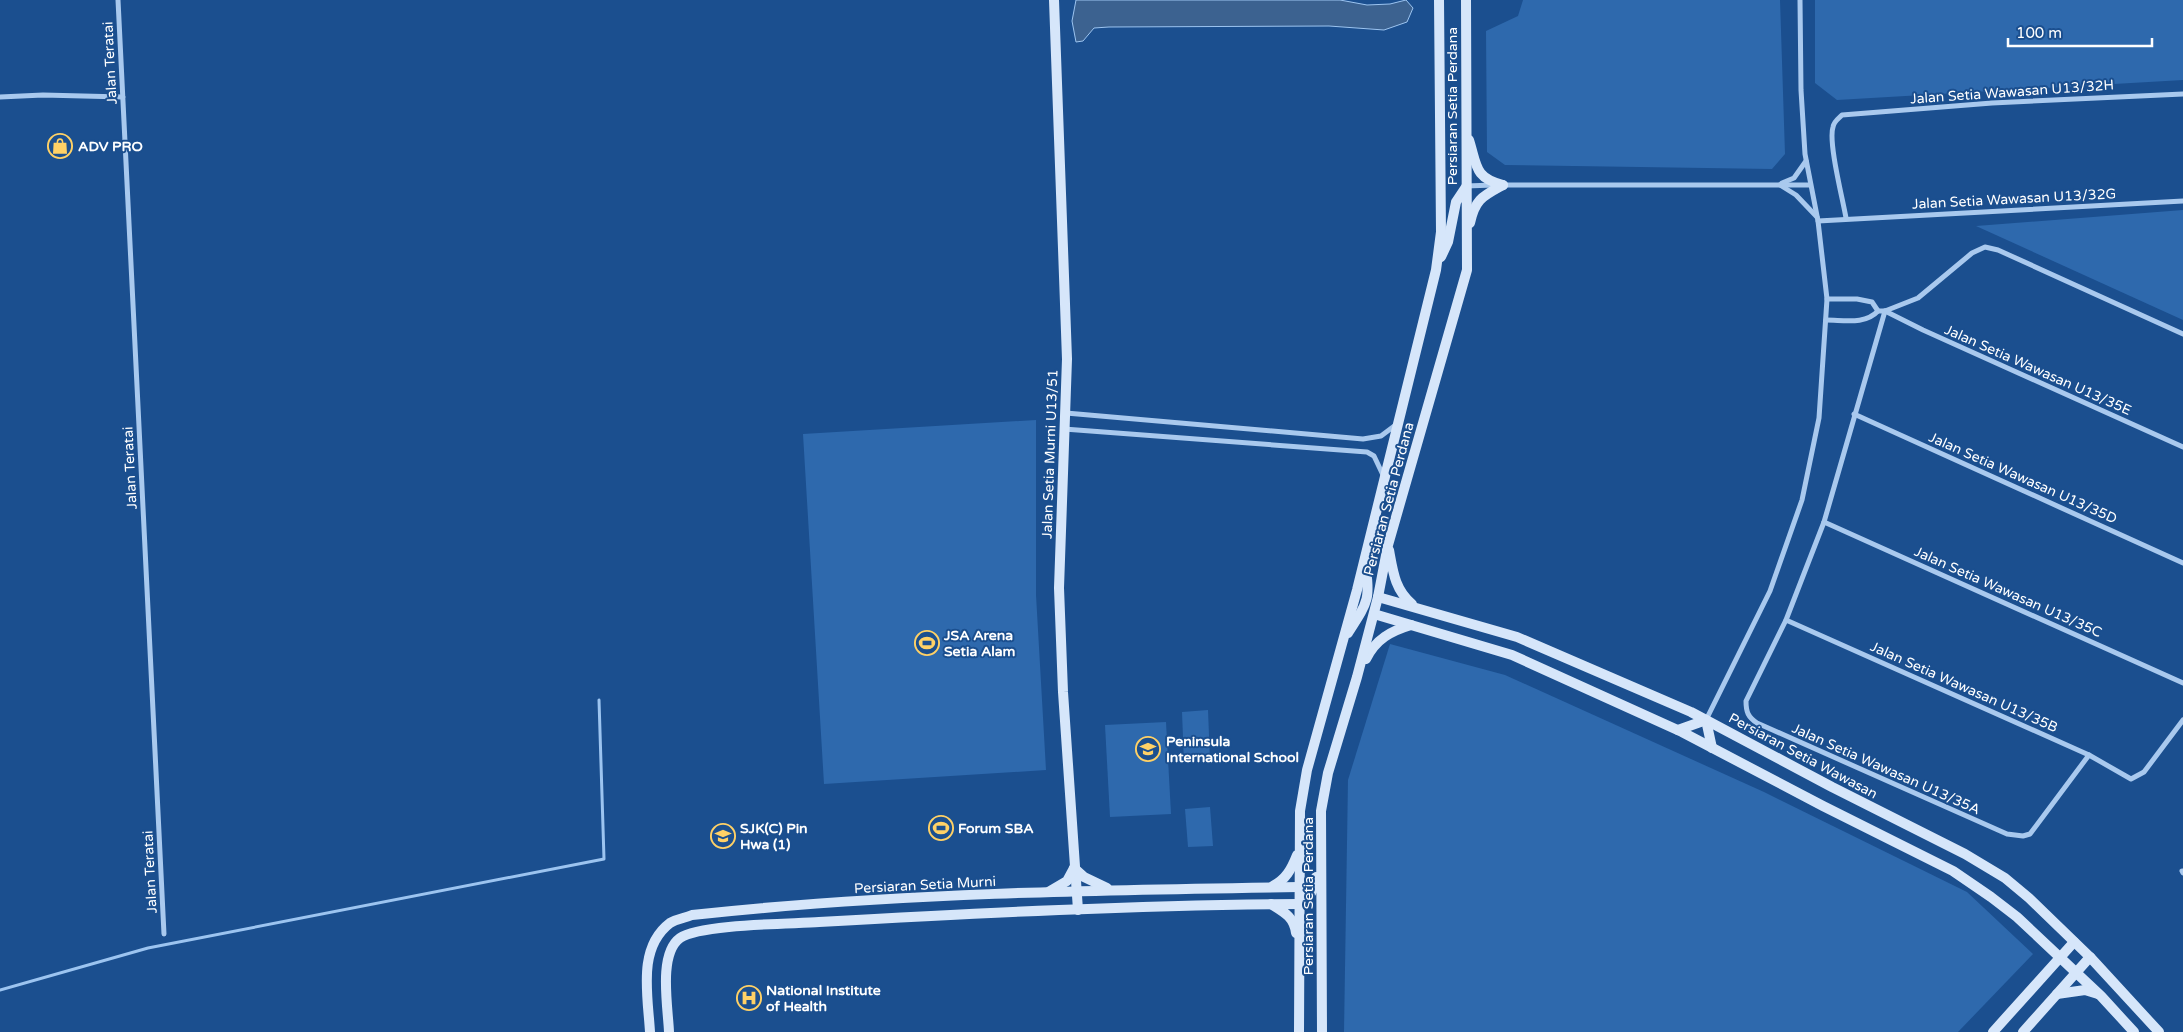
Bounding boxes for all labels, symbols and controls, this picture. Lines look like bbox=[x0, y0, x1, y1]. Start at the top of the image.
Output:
scale bar bbox=[2008, 15, 2152, 47]
street label: Jalan Teratai bbox=[99, 21, 121, 105]
text: 100 m bbox=[2016, 24, 2062, 42]
street label: Persiaran Setia Perdana bbox=[1444, 27, 1461, 185]
street label: Jalan Setia Wawasan U13/32H bbox=[1909, 76, 2115, 108]
shop icon: ADV PRO bbox=[47, 133, 73, 159]
place label: ADV PRO bbox=[78, 138, 143, 155]
street label: Jalan Setia Wawasan U13/32G bbox=[1912, 185, 2116, 213]
street label: Jalan Setia Wawasan U13/35E bbox=[1942, 321, 2134, 419]
street label: Jalan Setia Murni U13/51 bbox=[1039, 369, 1061, 539]
street label: Persiaran Setia Perdana bbox=[1360, 420, 1418, 578]
street label: Jalan Teratai bbox=[119, 426, 141, 510]
street label: Jalan Setia Wawasan U13/35D bbox=[1926, 429, 2120, 527]
street label: Jalan Setia Wawasan U13/35C bbox=[1912, 543, 2105, 641]
place label: JSA Arena Setia Alam bbox=[943, 627, 1016, 660]
sports icon: JSA Arena Setia Alam bbox=[914, 630, 940, 656]
street label: Jalan Setia Wawasan U13/35B bbox=[1868, 638, 2060, 736]
street label: Persiaran Setia Wawasan bbox=[1726, 709, 1880, 803]
street label: Jalan Setia Wawasan U13/35A bbox=[1789, 720, 1983, 818]
place label: Peninsula International School bbox=[1166, 733, 1299, 766]
school or university icon: Peninsula International School bbox=[1135, 736, 1161, 762]
sports icon: Forum SBA bbox=[928, 815, 954, 841]
street label: Persiaran Setia Perdana bbox=[1300, 817, 1317, 975]
place label: SJK(C) Pin Hwa (1) bbox=[740, 820, 808, 853]
place label: Forum SBA bbox=[958, 820, 1034, 837]
school or university icon: SJK(C) Pin Hwa (1) bbox=[710, 823, 736, 849]
street label: Jalan Teratai bbox=[139, 830, 161, 914]
street label: Persiaran Setia Murni bbox=[854, 873, 996, 897]
place label: National Institute of Health bbox=[766, 982, 881, 1015]
hospital icon: National Institute of Health bbox=[736, 985, 762, 1011]

